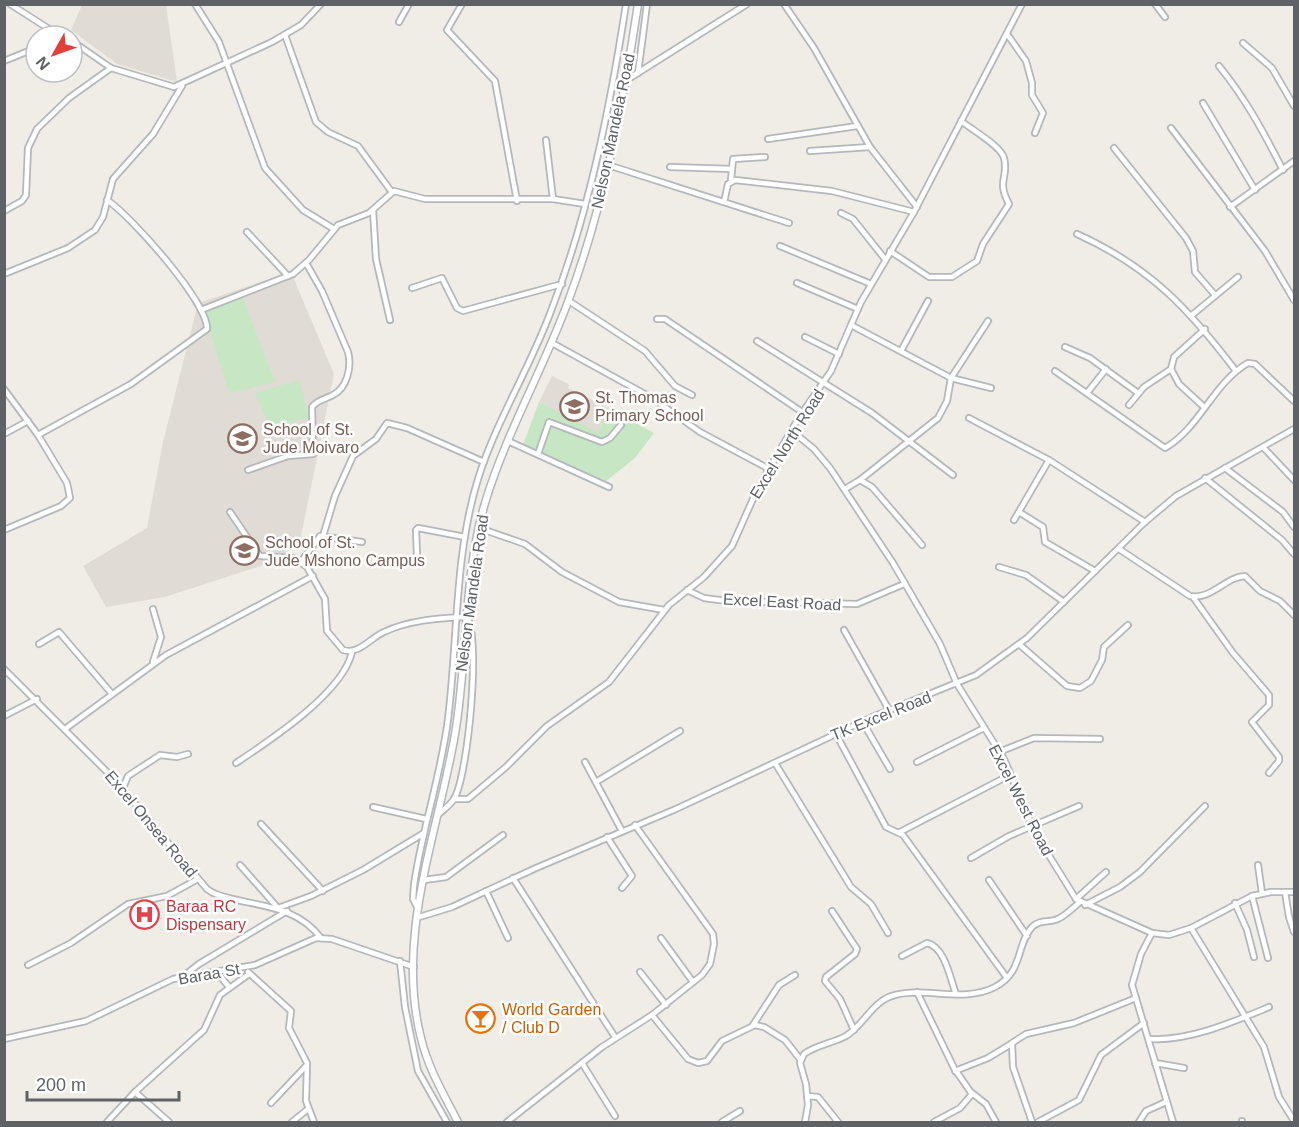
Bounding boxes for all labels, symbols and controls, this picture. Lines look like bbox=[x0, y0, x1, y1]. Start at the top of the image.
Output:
north arrow bbox=[24, 24, 84, 84]
street label: Nelson Mandela Road bbox=[588, 52, 638, 210]
text: N bbox=[33, 53, 53, 73]
street label: Excel North Road bbox=[747, 386, 827, 502]
place label: St. Thomas Primary School bbox=[595, 389, 703, 424]
school or university icon: St. Thomas Primary School bbox=[558, 390, 590, 422]
place label: School of St. Jude Moivaro bbox=[263, 421, 359, 456]
school or university icon: School of St. Jude Moivaro bbox=[226, 422, 258, 454]
street label: Nelson Mandela Road bbox=[453, 513, 491, 673]
place label: School of St. Jude Mshono Campus bbox=[265, 534, 425, 569]
school or university icon: School of St. Jude Mshono Campus bbox=[228, 535, 260, 567]
street label: Excel East Road bbox=[722, 590, 842, 614]
street label: TK Excel Road bbox=[828, 688, 934, 744]
street label: Excel West Road bbox=[986, 742, 1056, 858]
street label: Excel Onsea Road bbox=[102, 767, 200, 881]
place label: Baraa RC Dispensary bbox=[166, 898, 246, 933]
hospital icon: Baraa RC Dispensary bbox=[129, 899, 161, 931]
street label: Baraa St bbox=[177, 960, 242, 988]
place label: World Garden / Club D bbox=[502, 1001, 601, 1036]
bar icon: World Garden / Club D bbox=[465, 1002, 497, 1034]
scale bar bbox=[27, 1064, 178, 1102]
text: 200 m bbox=[36, 1075, 86, 1095]

